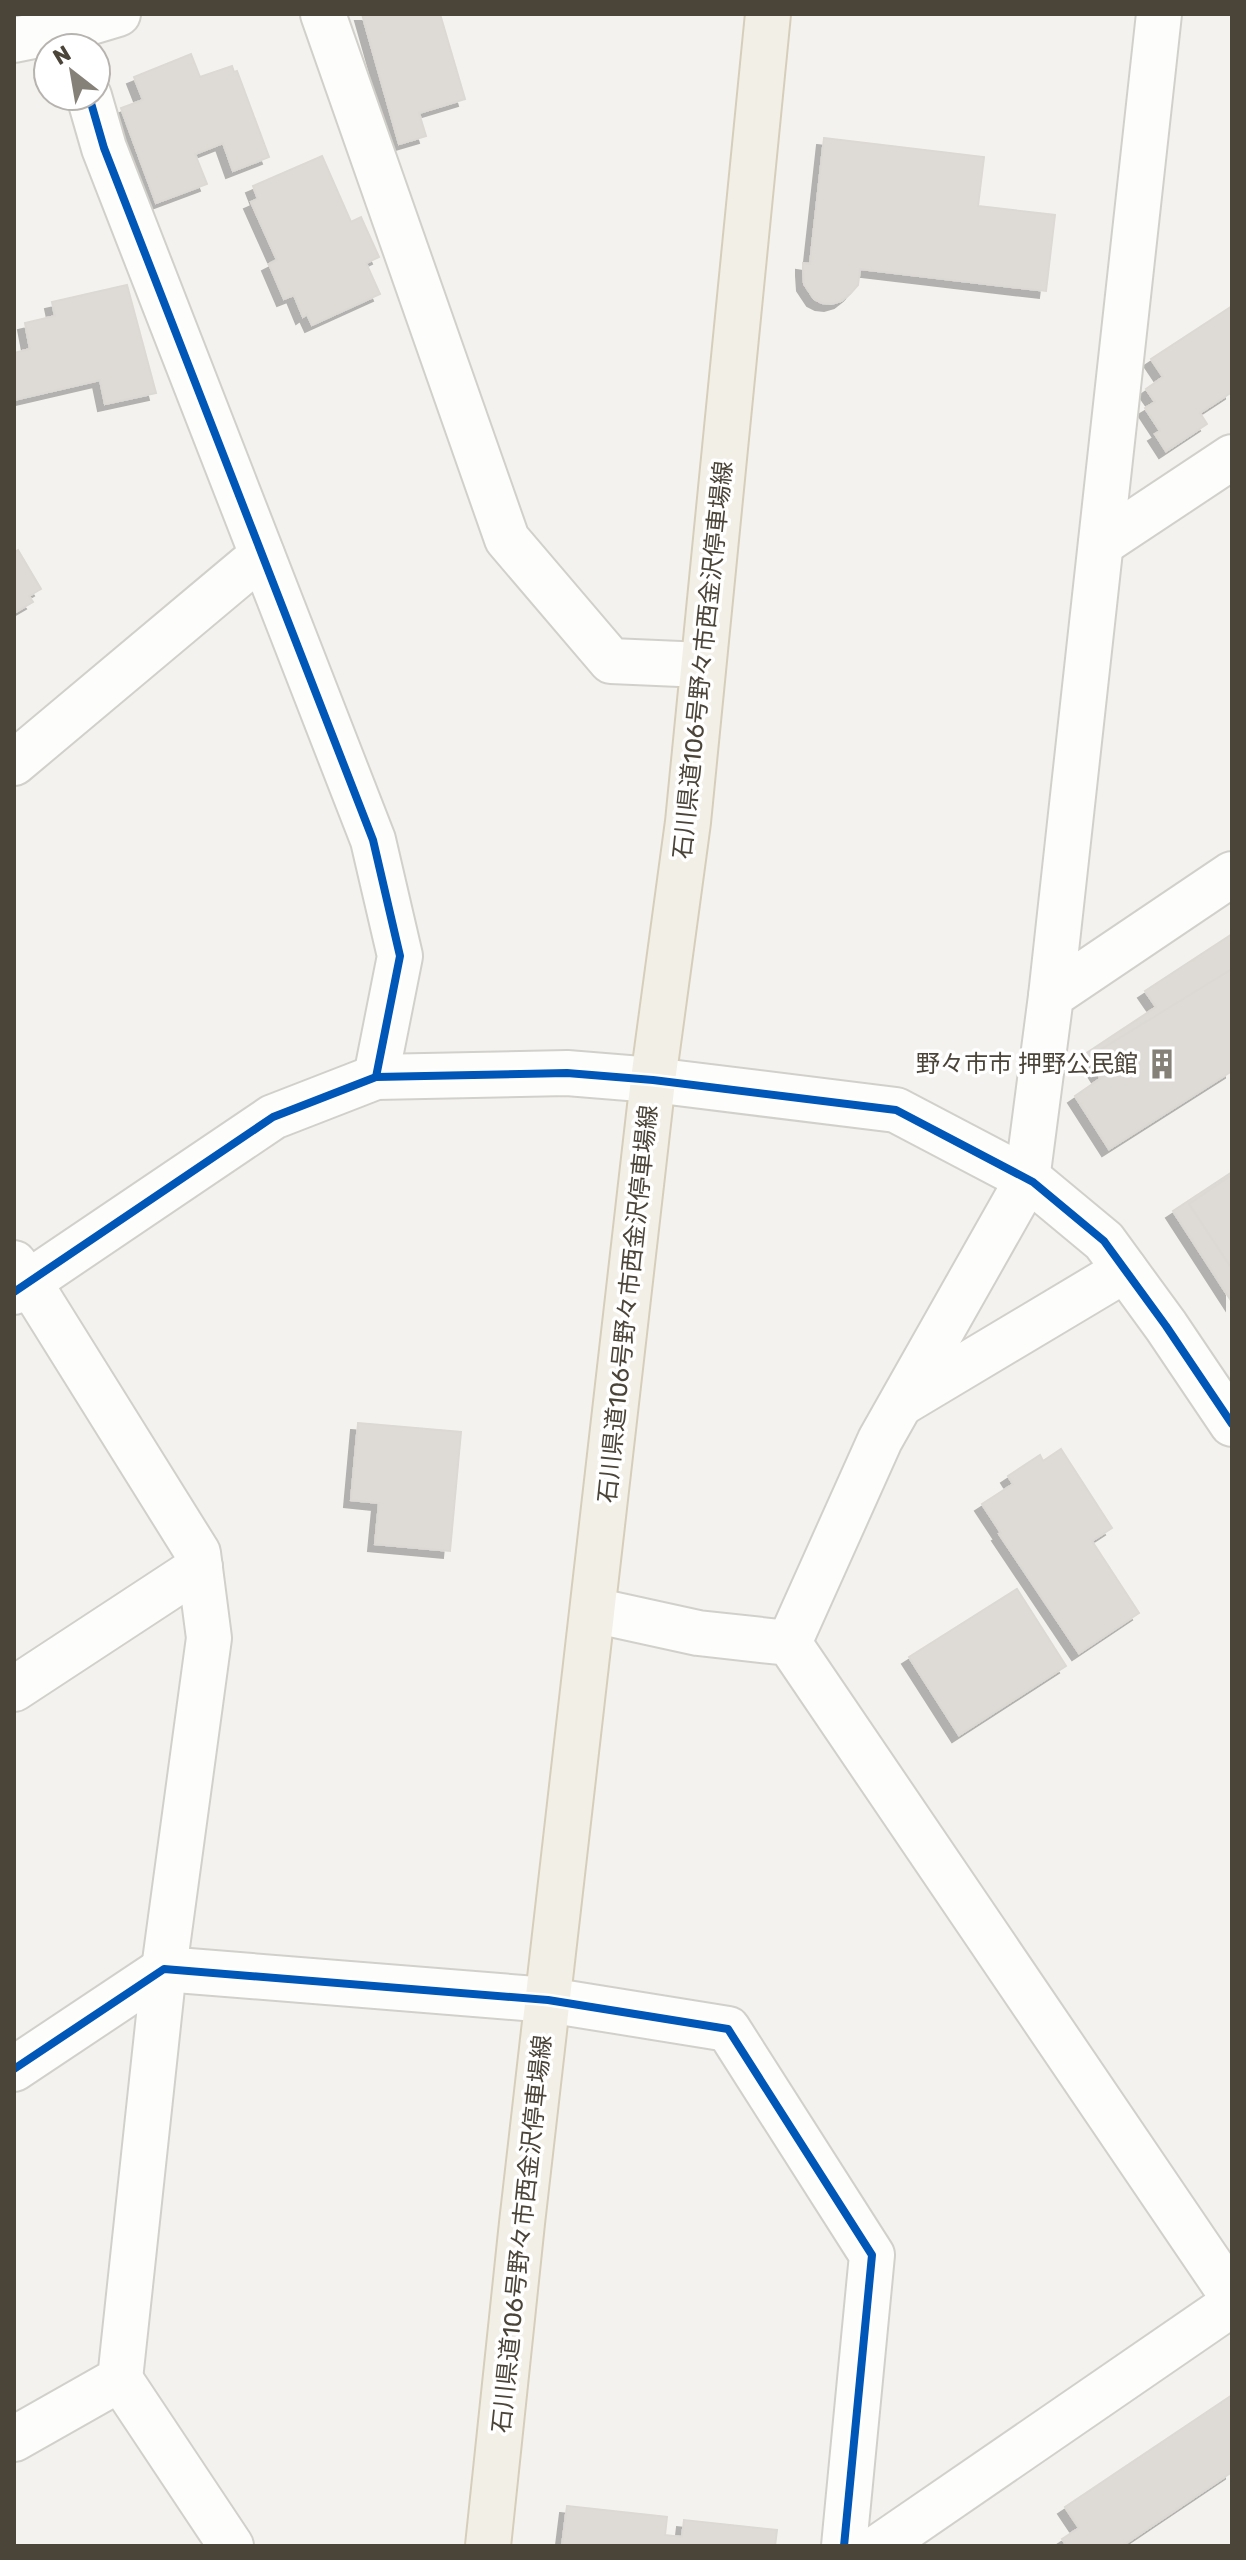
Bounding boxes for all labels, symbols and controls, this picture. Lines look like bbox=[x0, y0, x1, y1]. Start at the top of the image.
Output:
north arrow bbox=[32, 32, 112, 112]
text: N bbox=[48, 40, 76, 71]
street label: 石川県道106号野々市西金沢停車場線 bbox=[668, 460, 738, 860]
building icon: 野々市市 押野公民館 bbox=[1145, 1047, 1179, 1081]
place label: 野々市市 押野公民館 bbox=[916, 1050, 1138, 1078]
street label: 石川県道106号野々市西金沢停車場線 bbox=[593, 1104, 663, 1504]
street label: 石川県道106号野々市西金沢停車場線 bbox=[487, 2034, 557, 2434]

